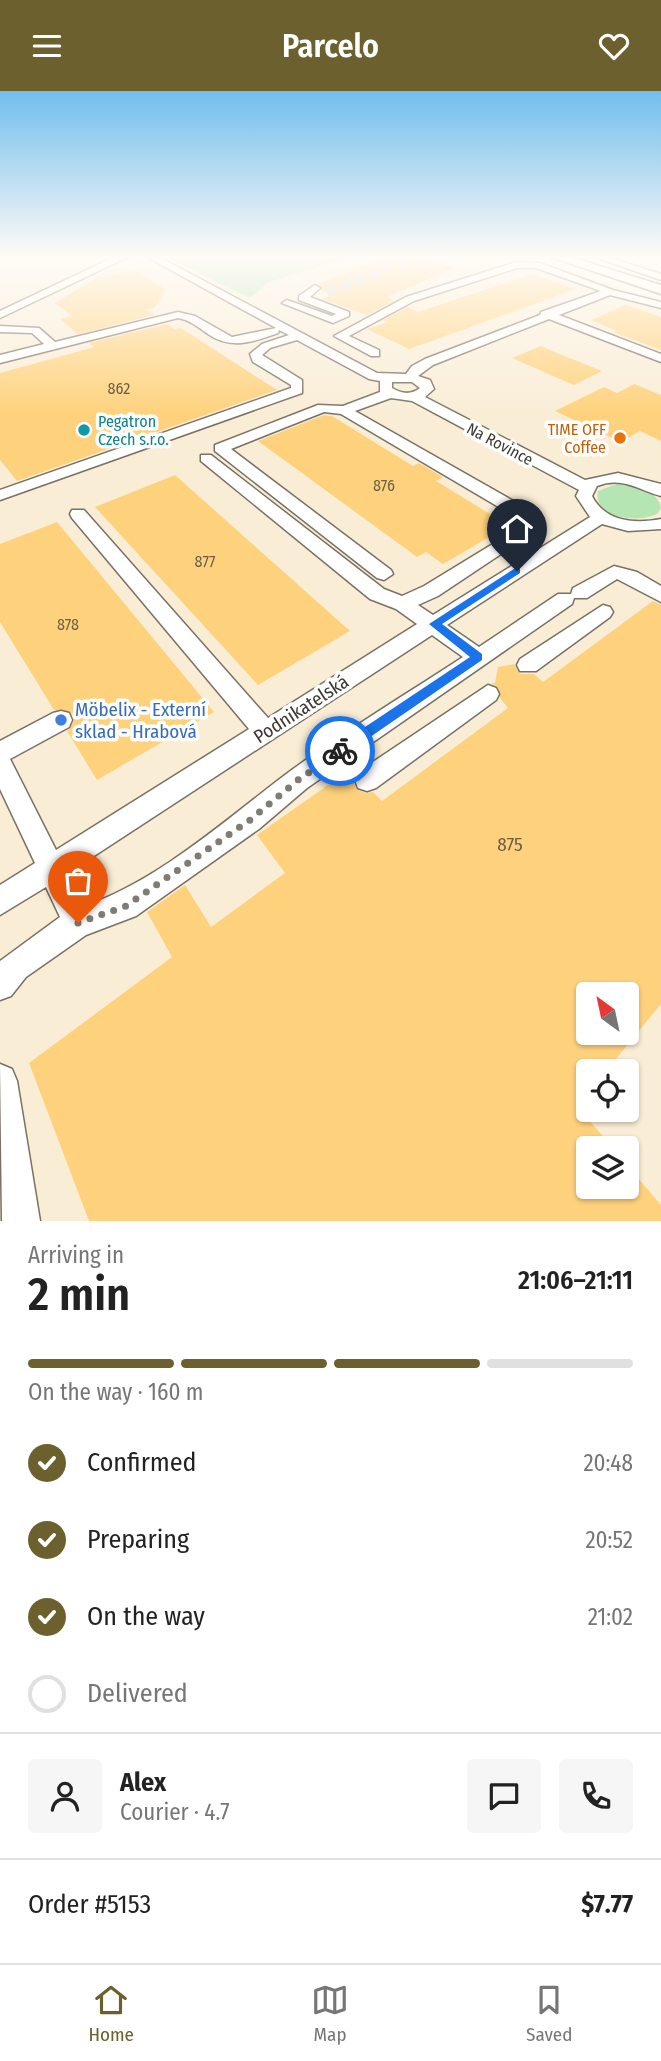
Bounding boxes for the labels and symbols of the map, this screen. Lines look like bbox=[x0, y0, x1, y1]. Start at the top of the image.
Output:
house number: 862 bbox=[108, 379, 130, 398]
place label: Pegatron Czech s.r.o. bbox=[98, 412, 169, 449]
street label: Na Rovince bbox=[464, 419, 536, 469]
place label: TIME OFF Coffee bbox=[548, 420, 606, 457]
marker: Pegatron Czech s.r.o. bbox=[76, 422, 92, 438]
marker: TIME OFF Coffee bbox=[612, 430, 628, 446]
house number: 876 bbox=[373, 476, 395, 495]
pin bbox=[487, 499, 547, 571]
house number: 877 bbox=[195, 552, 216, 571]
house number: 878 bbox=[57, 615, 79, 634]
street label: Podnikatelská bbox=[249, 670, 353, 748]
place label: Möbelix - Externí sklad - Hrabová bbox=[75, 698, 206, 743]
marker: Möbelix - Externí sklad - Hrabová bbox=[53, 712, 69, 728]
courier bbox=[305, 716, 375, 786]
house number: 875 bbox=[497, 833, 523, 856]
pin bbox=[48, 851, 108, 923]
north arrow bbox=[576, 982, 639, 1045]

